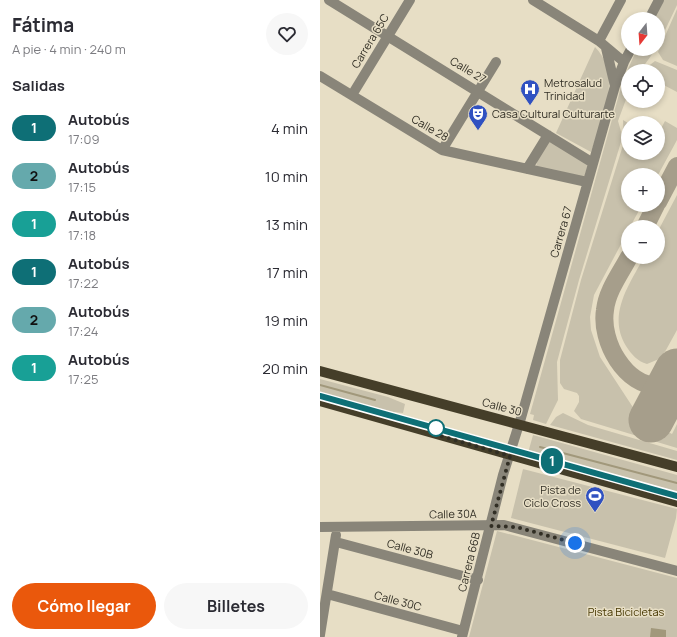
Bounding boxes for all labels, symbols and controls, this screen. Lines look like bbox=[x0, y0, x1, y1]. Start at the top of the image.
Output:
street label: Carrera 65C bbox=[347, 10, 392, 71]
text: Fátima bbox=[12, 12, 74, 38]
north arrow bbox=[621, 12, 665, 56]
map controls bbox=[621, 12, 665, 264]
button: heart bbox=[266, 13, 308, 55]
text: A pie · 4 min · 240 m bbox=[12, 40, 126, 58]
street label: Calle 27 bbox=[447, 53, 489, 86]
button: locate bbox=[621, 64, 665, 108]
text: Salidas bbox=[12, 75, 65, 96]
place label: Metrosalud Trinidad bbox=[544, 75, 602, 103]
hospital icon: Metrosalud Trinidad bbox=[519, 78, 541, 106]
theatre icon: Casa Cultural Culturarte bbox=[467, 103, 489, 131]
place label: Casa Cultural Culturarte bbox=[492, 106, 616, 121]
text: Autobús bbox=[68, 109, 130, 130]
street label: Calle 28 bbox=[409, 111, 451, 144]
button: layers bbox=[621, 116, 665, 160]
text: 1 bbox=[31, 118, 37, 137]
text: 4 min bbox=[271, 118, 308, 139]
text: 17:09 bbox=[68, 130, 99, 148]
text: Autobús bbox=[68, 157, 130, 178]
text: 2 bbox=[30, 166, 38, 185]
text: 10 min bbox=[265, 166, 308, 187]
button: + bbox=[621, 168, 665, 212]
text: 17:15 bbox=[68, 178, 96, 196]
street label: Carrera 67 bbox=[546, 204, 575, 259]
text: Autobús bbox=[68, 205, 130, 226]
text: 1 bbox=[31, 214, 37, 233]
text: 13 min bbox=[266, 214, 308, 235]
button: − bbox=[621, 220, 665, 264]
text: 17:18 bbox=[68, 226, 96, 244]
text: Autobús bbox=[68, 253, 130, 274]
text: 1 bbox=[31, 262, 37, 281]
text: 17 min bbox=[266, 262, 308, 283]
text: 17:22 bbox=[68, 274, 98, 292]
text: Autobús bbox=[68, 301, 130, 322]
text: 2 bbox=[30, 310, 38, 329]
text: 19 min bbox=[265, 310, 308, 331]
text: 17:24 bbox=[68, 322, 98, 340]
text: Autobús bbox=[68, 349, 130, 370]
text: 1 bbox=[31, 358, 37, 377]
text: 20 min bbox=[262, 358, 308, 379]
text: 17:25 bbox=[68, 370, 98, 388]
street label: Calle 30 bbox=[481, 394, 524, 419]
unlabelled marker bbox=[427, 419, 445, 437]
line badge: 1 bbox=[539, 448, 565, 474]
text: 1 bbox=[549, 451, 555, 470]
place label: Pista de Ciclo Cross bbox=[524, 482, 582, 510]
sports icon: Pista de Ciclo Cross bbox=[584, 485, 606, 513]
street label: Calle 30A bbox=[429, 506, 477, 521]
street label: Carrera 66B bbox=[454, 530, 483, 593]
your location bbox=[565, 533, 585, 553]
street label: Calle 30B bbox=[385, 535, 435, 562]
button: Cómo llegar bbox=[12, 583, 156, 629]
button: Billetes bbox=[164, 583, 308, 629]
street label: Calle 30C bbox=[373, 587, 424, 614]
park label: Pista Bicicletas bbox=[588, 604, 665, 619]

